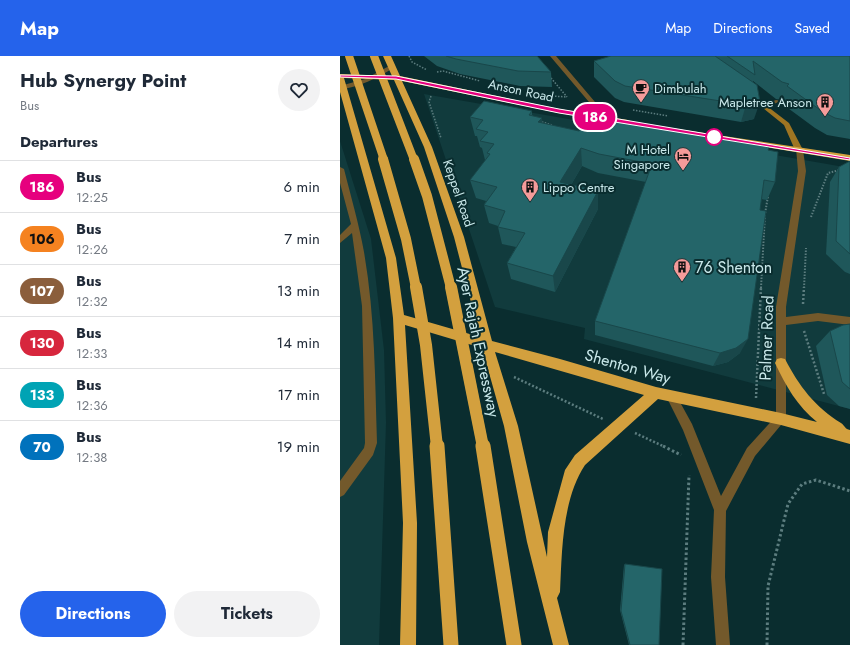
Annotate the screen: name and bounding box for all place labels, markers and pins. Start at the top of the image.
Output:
cafe icon: Dimbulah [631,78,651,103]
place label: Dimbulah [654,79,707,98]
building icon: Mapletree Anson [815,92,835,117]
place label: Mapletree Anson [719,93,812,112]
unlabelled marker [705,128,723,146]
place label: M Hotel Singapore [614,140,670,174]
hotel icon: M Hotel Singapore [673,146,693,171]
building icon: Lippo Centre [520,177,540,202]
place label: Lippo Centre [543,178,615,197]
place label: 76 Shenton [695,256,772,279]
building icon: 76 Shenton [672,257,692,282]

